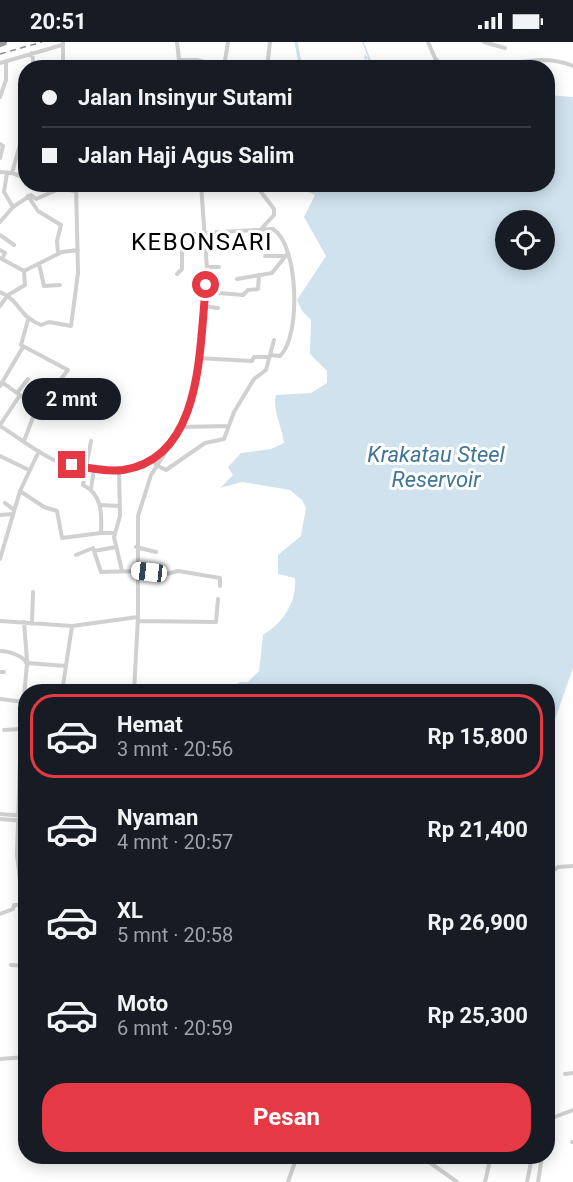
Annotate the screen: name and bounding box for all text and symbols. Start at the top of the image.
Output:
text: 20:51 [30,9,87,34]
text: Jalan Insinyur Sutami [78,85,293,110]
text: Jalan Haji Agus Salim [78,143,294,168]
map controls [495,210,555,270]
button: locate [495,210,555,270]
district label: KEBONSARI [131,228,273,256]
route start [192,271,219,298]
callout: 2 mnt [22,378,122,420]
text: 2 mnt [46,387,97,411]
water label: Krakatau Steel Reservoir [367,442,506,492]
route end [58,451,85,478]
car [130,561,168,583]
icon: car [45,709,99,763]
text: Hemat [117,712,183,737]
text: Rp 15,800 [428,724,528,749]
text: 3 mnt · 20:56 [117,737,233,761]
icon: car [45,802,99,856]
text: Nyaman [117,805,198,830]
text: Rp 21,400 [428,817,528,842]
text: 4 mnt · 20:57 [117,830,233,854]
icon: car [45,895,99,949]
text: XL [117,898,143,923]
text: Rp 26,900 [428,910,528,935]
text: 5 mnt · 20:58 [117,923,233,947]
icon: car [45,988,99,1042]
text: Moto [117,991,168,1016]
text: Rp 25,300 [428,1003,528,1028]
text: 6 mnt · 20:59 [117,1016,233,1040]
button: Pesan [42,1083,531,1152]

